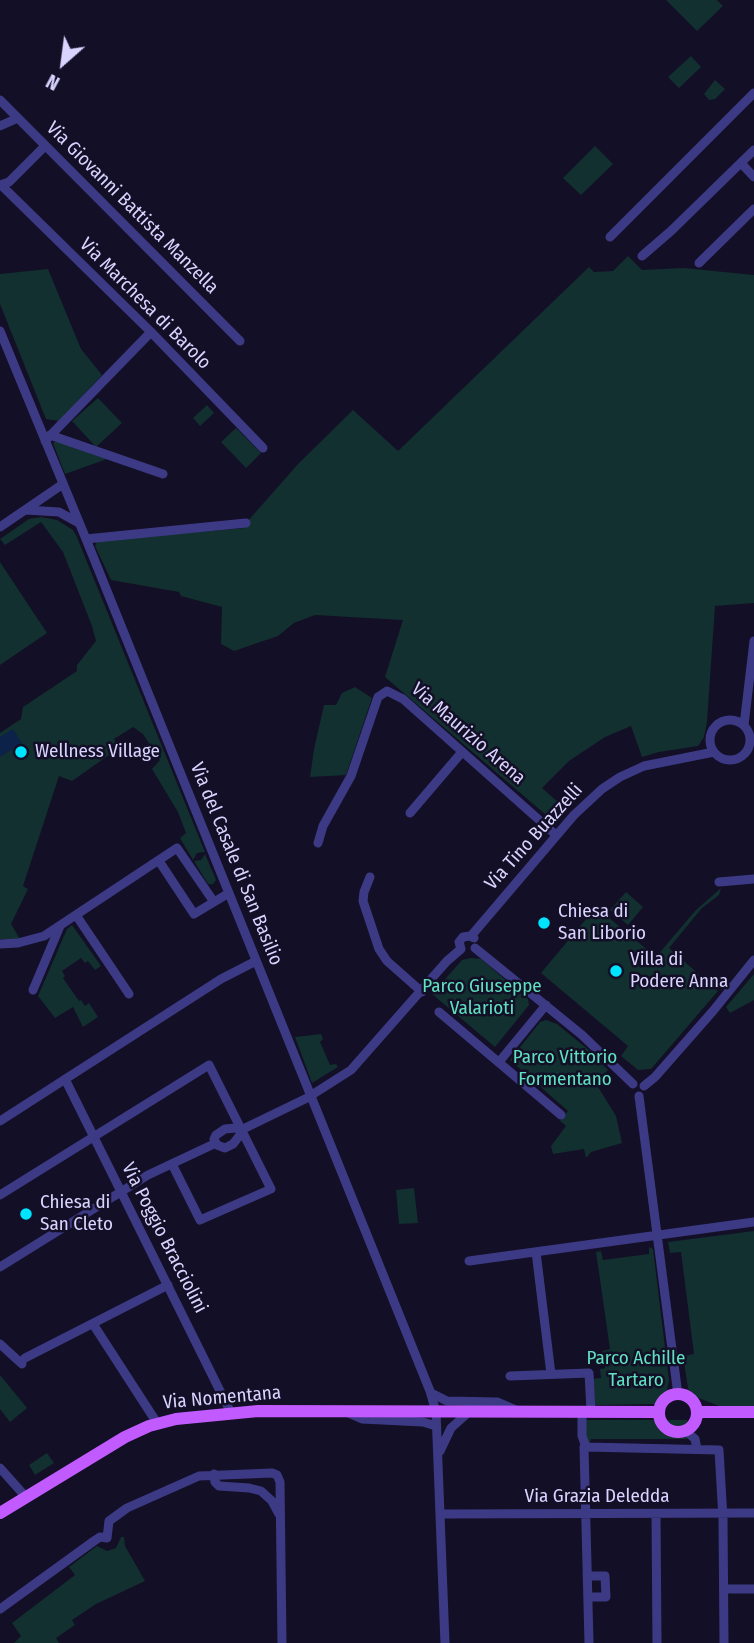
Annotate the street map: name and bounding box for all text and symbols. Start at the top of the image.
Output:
north arrow [28,28,98,98]
text: N [42,69,63,95]
street label: Via Giovanni Battista Manzella [41,117,223,299]
street label: Via Marchesa di Barolo [75,234,215,374]
street label: Via Maurizio Arena [406,678,530,790]
place label: Wellness Village [35,741,160,763]
marker: Wellness Village [13,744,29,760]
street label: Via del Casale di San Basilio [185,759,287,969]
street label: Via Tino Buazzelli [480,779,588,895]
place label: Chiesa di San Liborio [558,901,646,945]
marker: Chiesa di San Liborio [536,915,552,931]
place label: Villa di Podere Anna [630,949,728,993]
marker: Villa di Podere Anna [608,963,624,979]
park label: Parco Giuseppe Valarioti [422,976,542,1020]
park label: Parco Vittorio Formentano [513,1047,617,1091]
street label: Via Poggio Bracciolini [116,1159,212,1317]
place label: Chiesa di San Cleto [40,1192,113,1236]
marker: Chiesa di San Cleto [18,1206,34,1222]
park label: Parco Achille Tartaro [587,1348,685,1392]
street label: Via Nomentana [162,1381,282,1415]
street label: Via Grazia Deledda [525,1486,669,1508]

